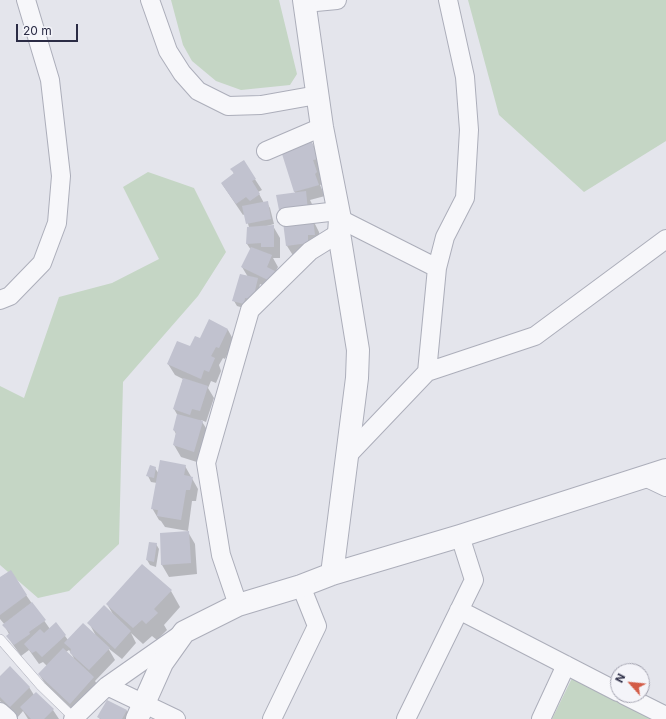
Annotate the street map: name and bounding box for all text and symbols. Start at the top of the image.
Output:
scale bar [18,16,80,42]
text: 20 m [23,23,52,38]
north arrow [610,663,650,703]
text: N [612,671,628,685]

